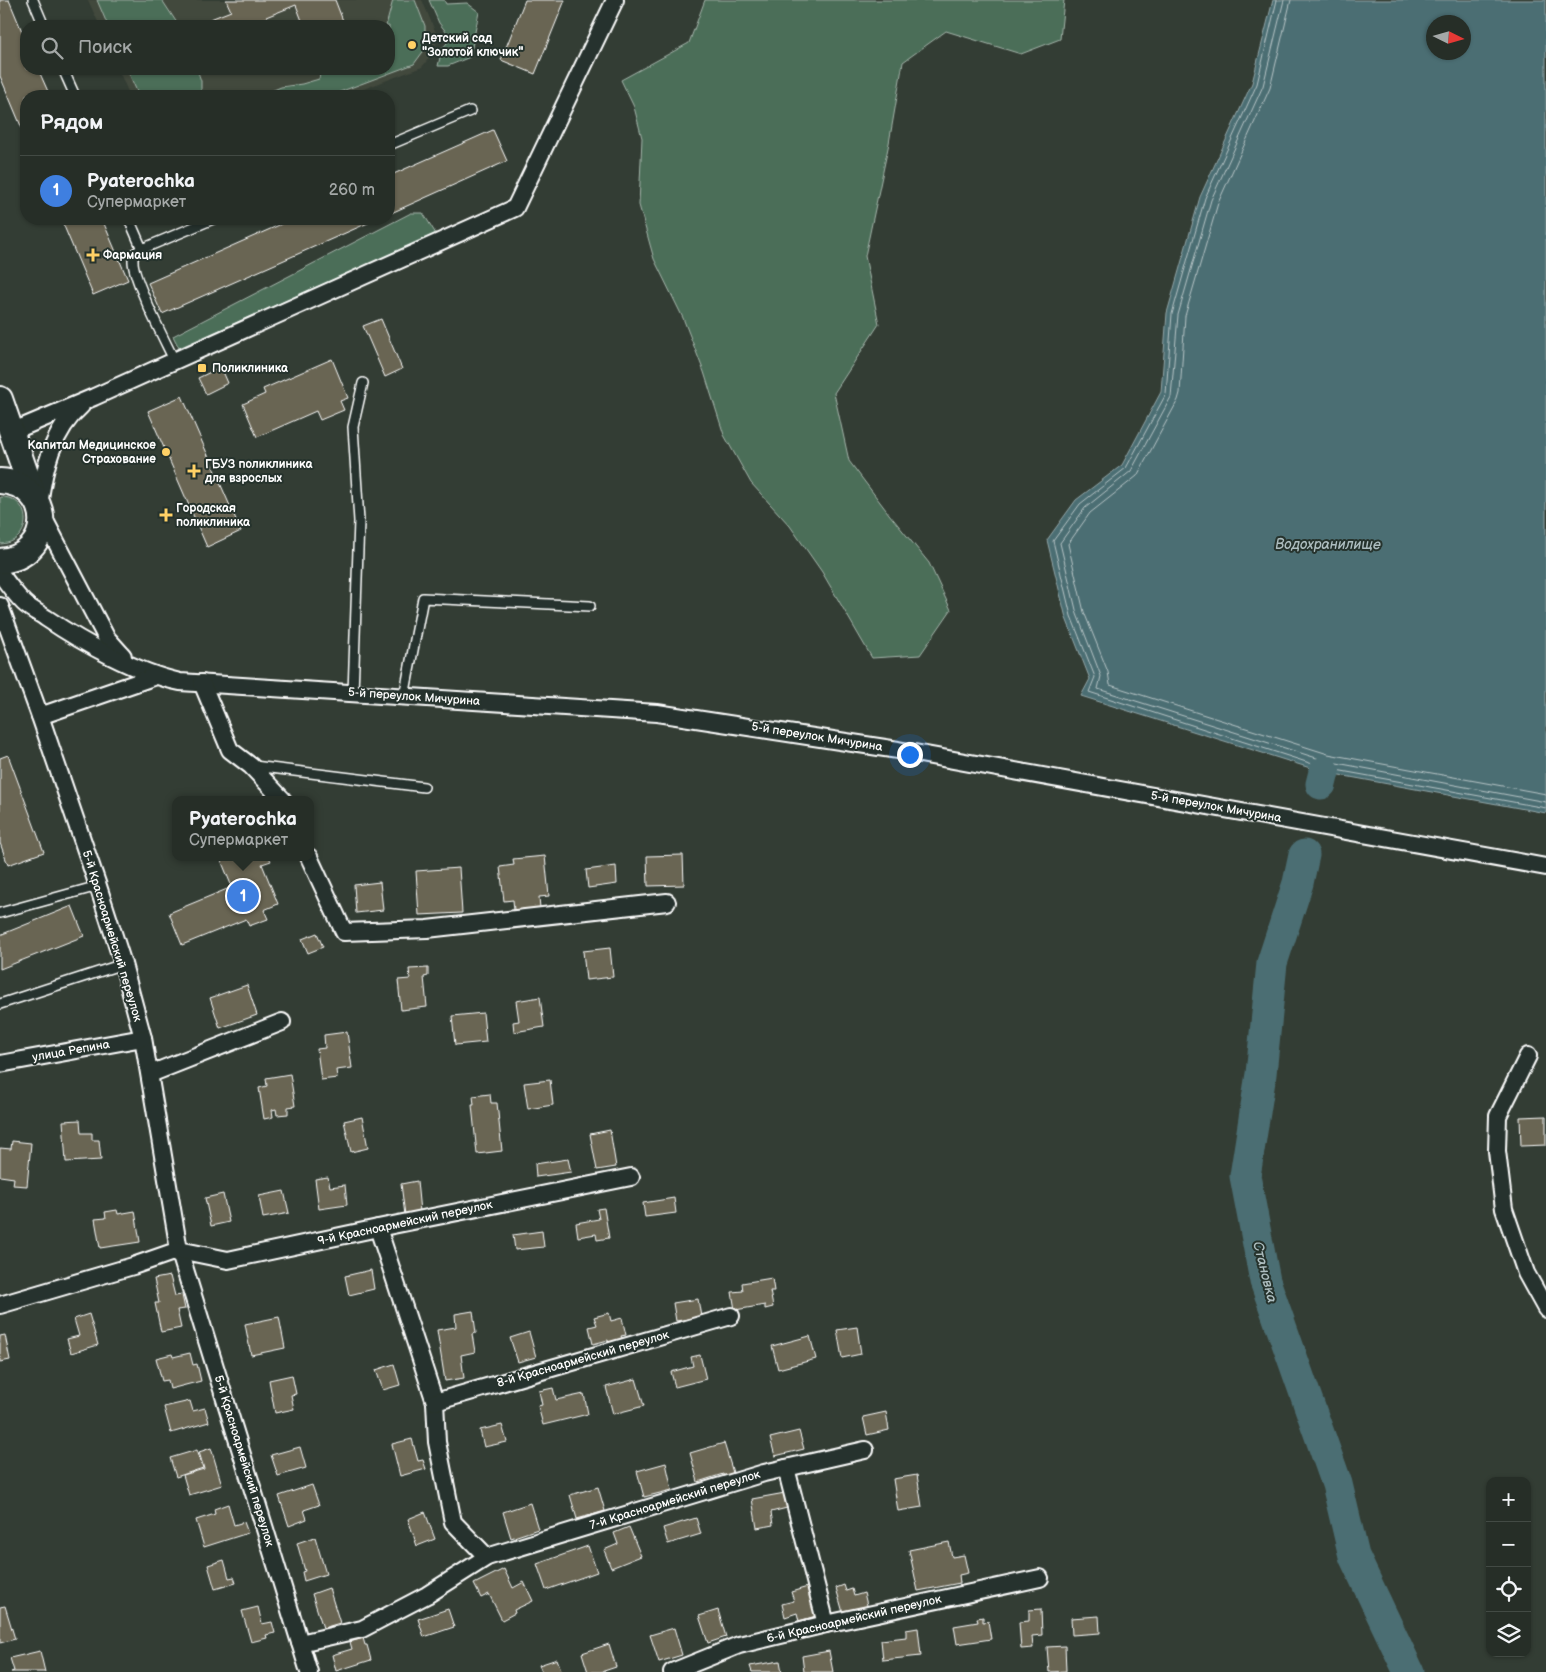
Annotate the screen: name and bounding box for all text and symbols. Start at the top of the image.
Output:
north arrow [1426,15,1471,60]
search box [20,20,395,75]
place label: Детский сад "Золотой ключик" [422,31,523,60]
icon: search [38,34,66,62]
text: Поиск [78,36,132,59]
marker: Детский сад "Золотой ключик" [406,39,418,51]
text: Рядом [40,110,103,135]
text: Pyaterochka [87,170,195,193]
text: 1 [53,181,59,200]
text: 260 m [329,181,375,200]
text: Супермаркет [87,193,186,212]
place label: Фармация [103,248,162,263]
marker: Фармация [87,249,99,261]
place label: Поликлиника [212,361,289,376]
marker: Поликлиника [196,362,208,374]
place label: Капитал Медицинское Страхование [27,438,156,467]
marker: Капитал Медицинское Страхование [160,446,172,458]
place label: ГБУЗ поликлиника для взрослых [204,457,313,486]
marker: ГБУЗ поликлиника для взрослых [187,464,201,478]
place label: Городская поликлиника [176,501,251,530]
marker: Городская поликлиника [160,509,172,521]
water label: Водохранилище [1275,536,1381,553]
street label: 5-й переулок Мичурина [347,685,481,709]
street label: 5-й переулок Мичурина [750,719,884,755]
your location [897,742,923,768]
street label: 5-й переулок Мичурина [1149,788,1283,826]
popup [172,796,314,861]
text: Pyaterochka [189,808,297,831]
text: Супермаркет [189,831,288,850]
street label: 5-й Красноармейский переулок [79,849,145,1024]
pin: 1 [227,877,259,915]
street label: улица Репина [31,1037,111,1065]
street label: 9-й Красноармейский переулок [316,1197,494,1249]
water label: Становка [1249,1240,1281,1304]
street label: 8-й Красноармейский переулок [495,1327,671,1391]
street label: 5-й Красноармейский переулок [211,1374,277,1549]
street label: 7-й Красноармейский переулок [588,1467,763,1533]
map controls [1486,1477,1531,1657]
button: + [1486,1477,1531,1522]
button: − [1486,1522,1531,1567]
button: locate [1486,1567,1531,1612]
street label: 6-й Красноармейский переулок [765,1591,943,1646]
button: layers [1486,1612,1531,1657]

